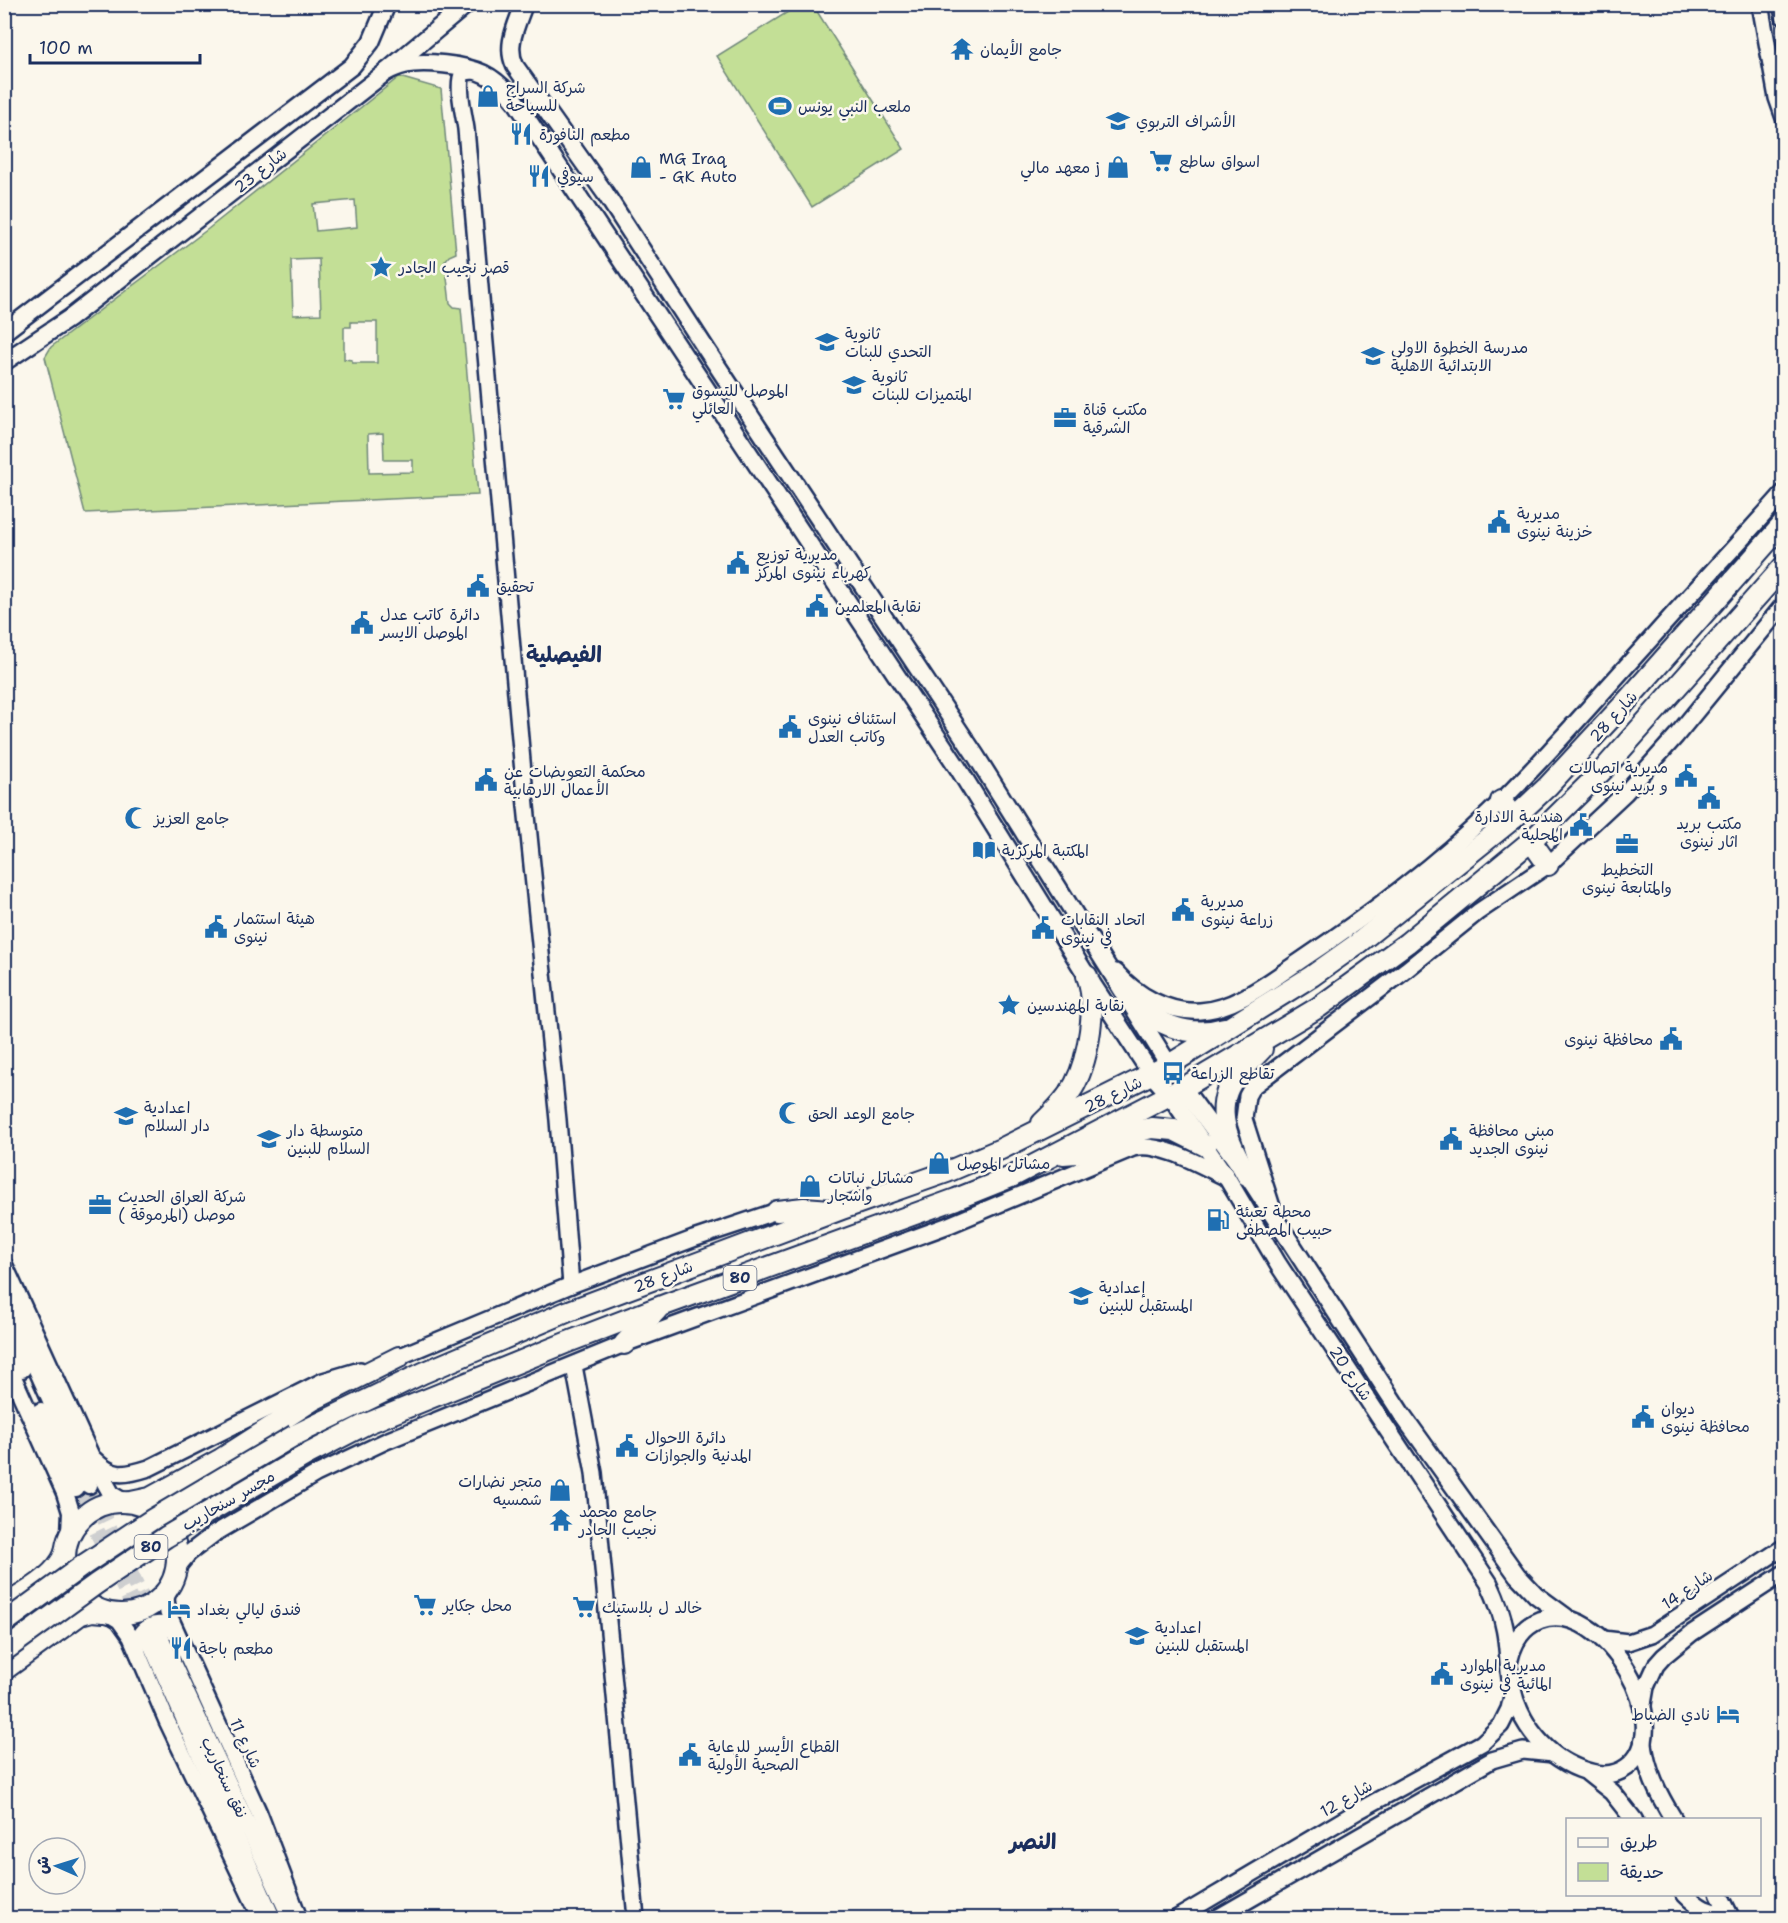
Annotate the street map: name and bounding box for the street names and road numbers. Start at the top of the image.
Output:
street label: شارع 23 [230,143,292,198]
street label: شارع 28 [1585,686,1643,747]
street label: شارع 28 [1081,1071,1146,1118]
street label: شارع 28 [630,1256,696,1298]
road number: 80 [724,1266,756,1290]
street label: شارع 20 [1324,1342,1377,1405]
street label: مجسر سنحاريب [178,1465,279,1536]
road number: 80 [134,1535,168,1559]
street label: شارع 14 [1658,1565,1717,1615]
street label: شارع 11 [224,1715,266,1772]
street label: نفق سنحاريب [197,1733,253,1821]
street label: شارع 12 [1316,1775,1377,1823]

